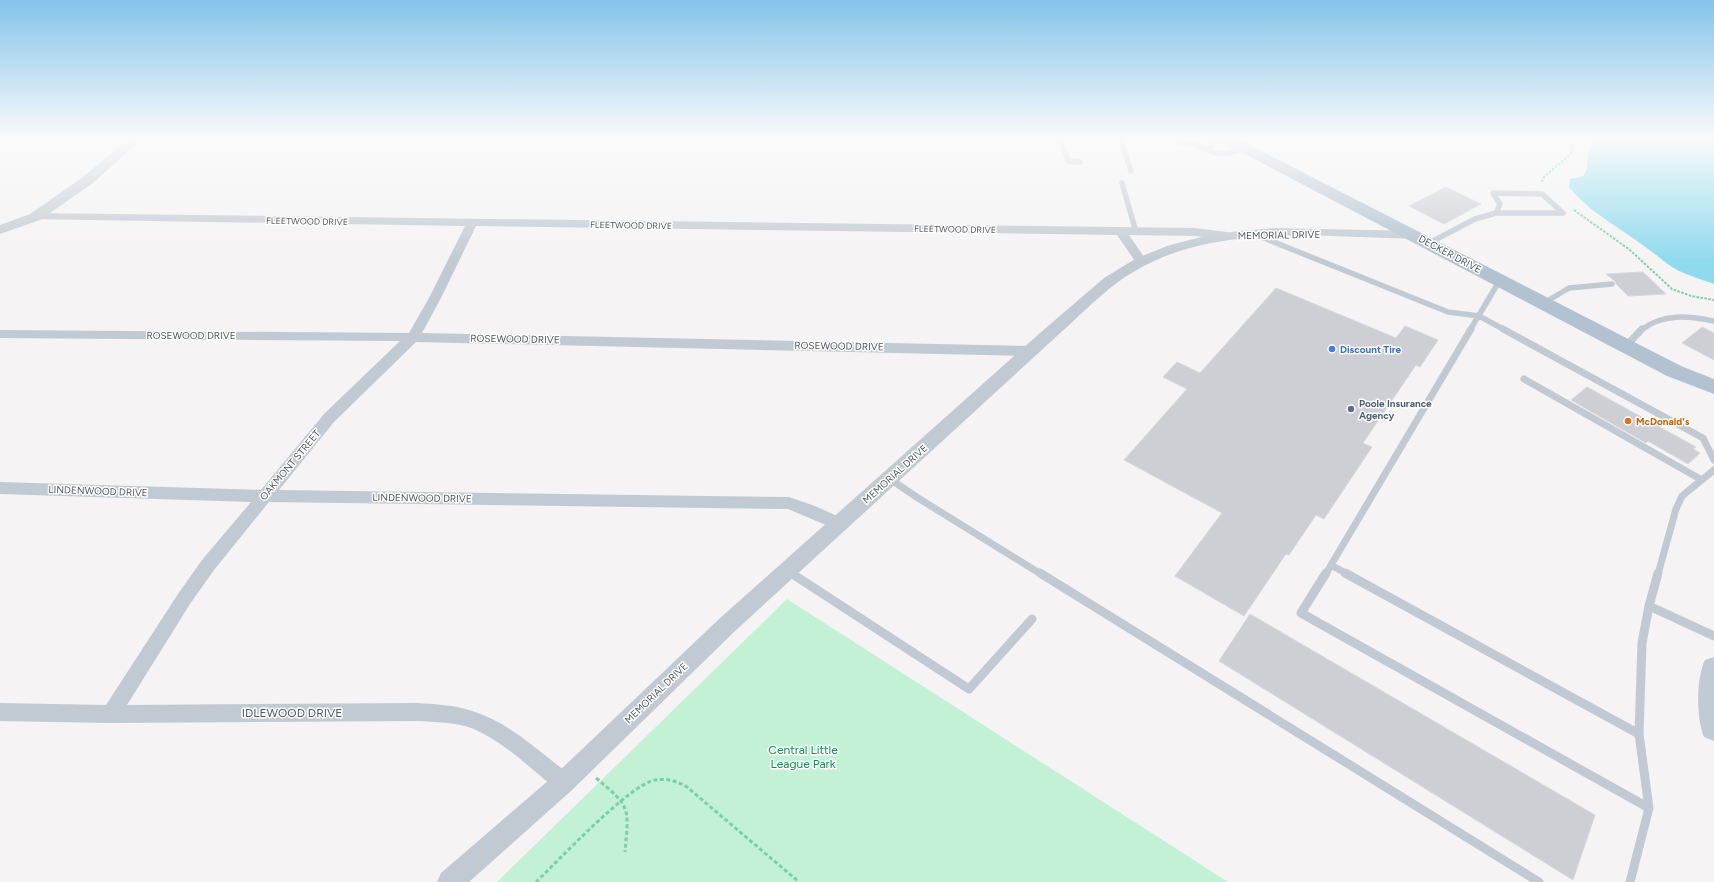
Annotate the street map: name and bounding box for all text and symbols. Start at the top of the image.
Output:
street label: FLEETWOOD DRIVE [266,215,348,227]
street label: FLEETWOOD DRIVE [590,219,672,231]
street label: FLEETWOOD DRIVE [914,223,996,235]
street label: MEMORIAL DRIVE [1238,228,1321,242]
street label: DECKER DRIVE [1416,232,1484,276]
street label: ROSEWOOD DRIVE [146,329,236,342]
street label: ROSEWOOD DRIVE [470,332,560,346]
street label: ROSEWOOD DRIVE [794,339,884,353]
place label: Discount Tire [1340,343,1402,356]
marker: Discount Tire [1327,344,1337,354]
place label: Poole Insurance Agency [1359,397,1432,422]
marker: Poole Insurance Agency [1346,404,1356,414]
place label: McDonald's [1636,415,1690,428]
marker: McDonald's [1623,416,1633,426]
street label: OAKMONT STREET [257,427,324,503]
street label: MEMORIAL DRIVE [860,441,930,507]
street label: LINDENWOOD DRIVE [48,483,148,499]
street label: LINDENWOOD DRIVE [372,491,472,505]
street label: MEMORIAL DRIVE [622,660,690,726]
street label: IDLEWOOD DRIVE [242,706,342,720]
park label: Central Little League Park [768,743,838,771]

